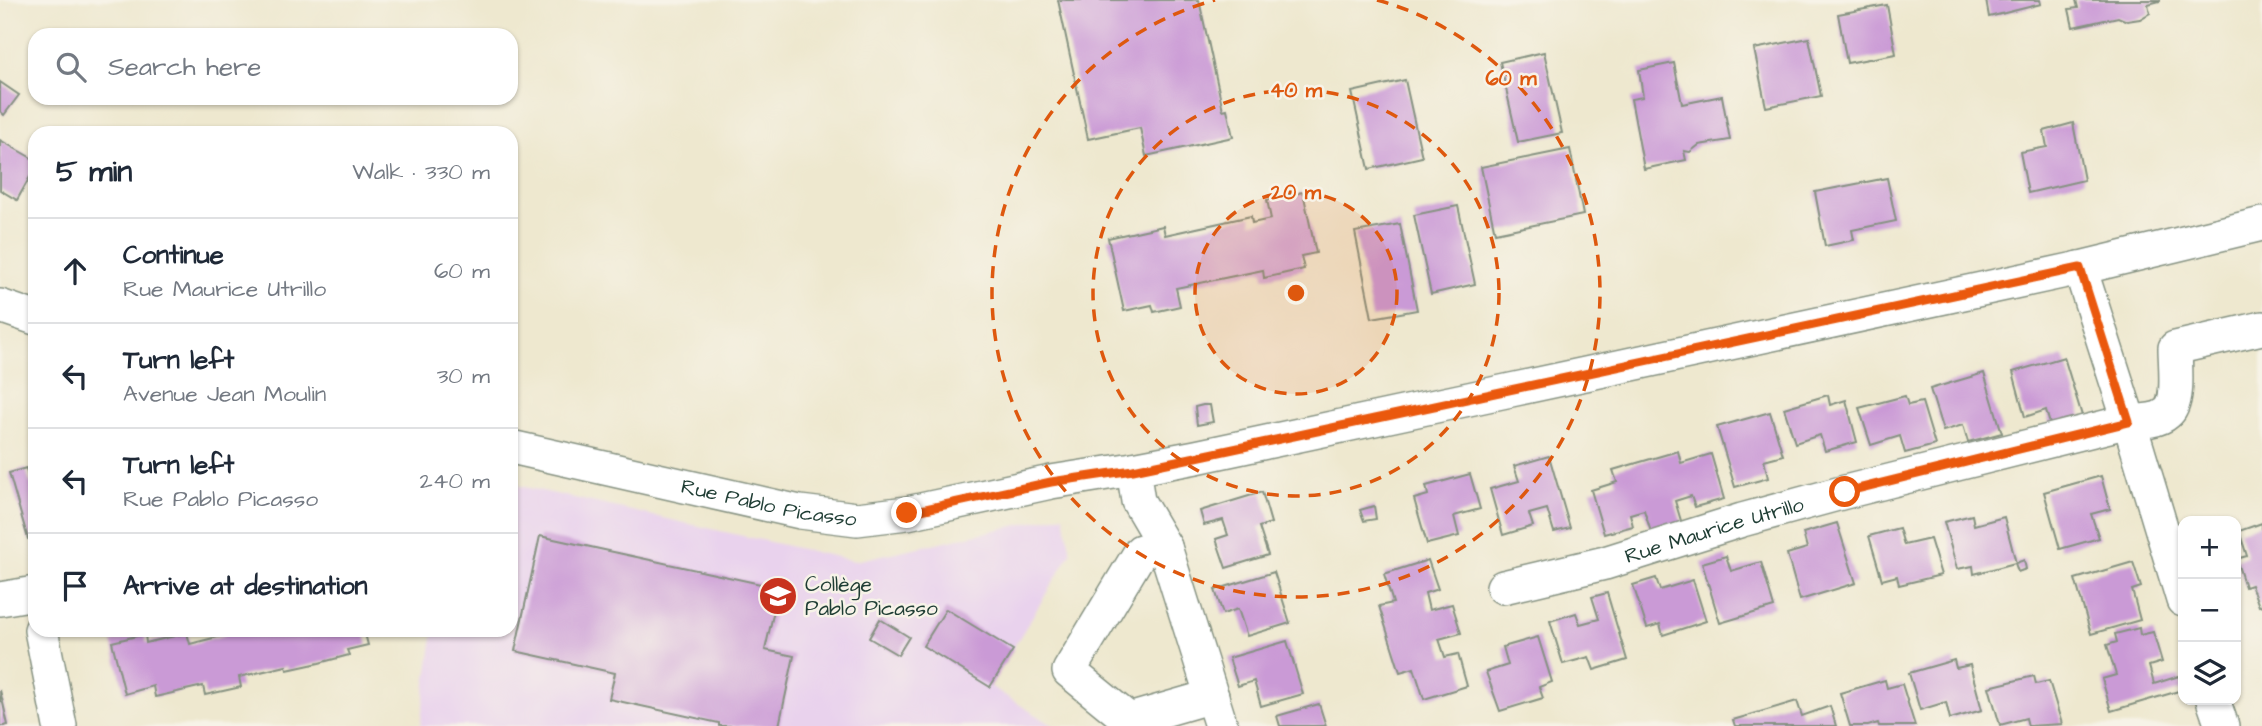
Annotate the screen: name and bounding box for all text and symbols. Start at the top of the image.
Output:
search box [28,28,518,105]
icon: search [52,48,90,86]
text: Search here [108,49,261,85]
text: 60 m [1485,64,1537,93]
text: 40 m [1270,76,1323,105]
text: 5 min [56,151,132,193]
text: Walk · 330 m [352,156,490,188]
text: 20 m [1270,178,1322,207]
text: Continue [123,237,224,273]
icon: ahead [56,252,94,290]
text: 60 m [434,255,490,287]
text: Rue Maurice Utrillo [123,273,326,305]
centre of rings [1284,281,1308,305]
text: Turn left [123,342,234,378]
icon: left [56,357,94,395]
text: 30 m [437,360,490,392]
text: Avenue Jean Moulin [123,378,326,410]
text: Turn left [123,447,234,483]
icon: left [56,462,94,500]
text: 240 m [420,465,490,497]
street label: Rue Pablo Picasso [678,471,858,533]
route start [1829,476,1860,507]
text: Rue Pablo Picasso [123,483,318,515]
street label: Rue Maurice Utrillo [1621,489,1807,570]
route end [891,497,922,528]
map controls [2178,516,2241,705]
button: + [2178,516,2241,579]
icon: arrive [56,567,94,605]
text: Arrive at destination [123,568,368,604]
place label: Collège Pablo Picasso [805,570,938,623]
school or university icon: Collège Pablo Picasso [757,575,799,617]
button: − [2178,579,2241,642]
button: layers [2178,642,2241,705]

